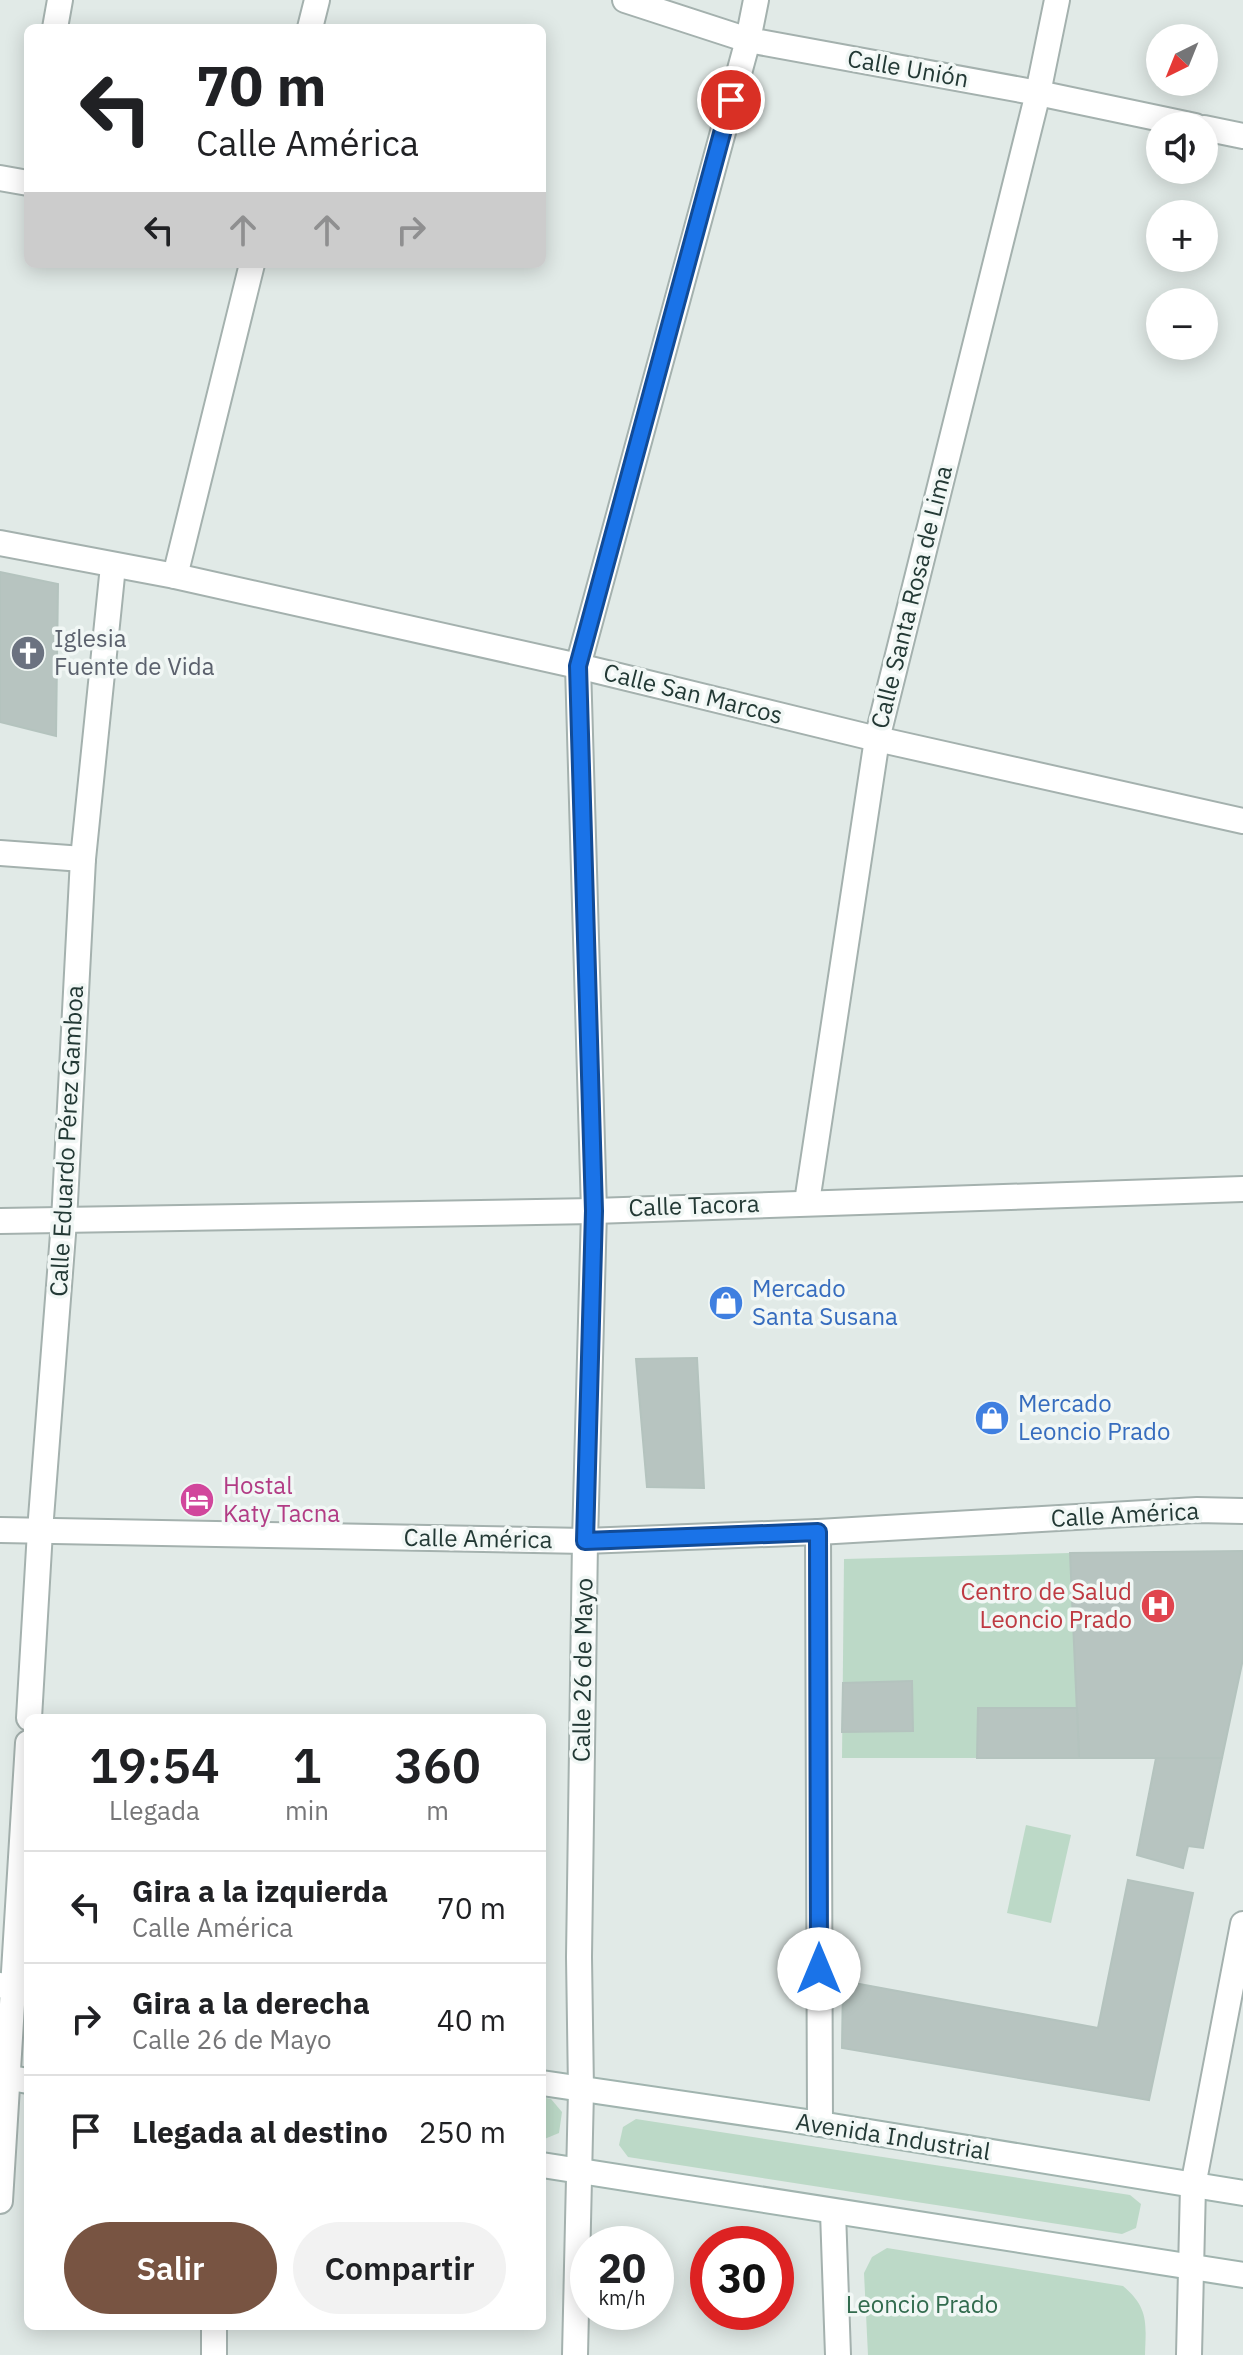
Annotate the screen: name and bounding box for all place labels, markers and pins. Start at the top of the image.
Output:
pin [697,66,765,134]
place label: Iglesia Fuente de Vida [54,622,215,682]
church icon: Iglesia Fuente de Vida [9,634,47,672]
place label: Mercado Santa Susana [752,1272,898,1332]
shop icon: Mercado Santa Susana [707,1284,745,1322]
place label: Mercado Leoncio Prado [1018,1387,1170,1447]
shop icon: Mercado Leoncio Prado [973,1399,1011,1437]
place label: Hostal Katy Tacna [223,1469,340,1529]
hotel icon: Hostal Katy Tacna [178,1481,216,1519]
place label: Centro de Salud Leoncio Prado [960,1575,1132,1635]
hospital icon: Centro de Salud Leoncio Prado [1139,1587,1177,1625]

